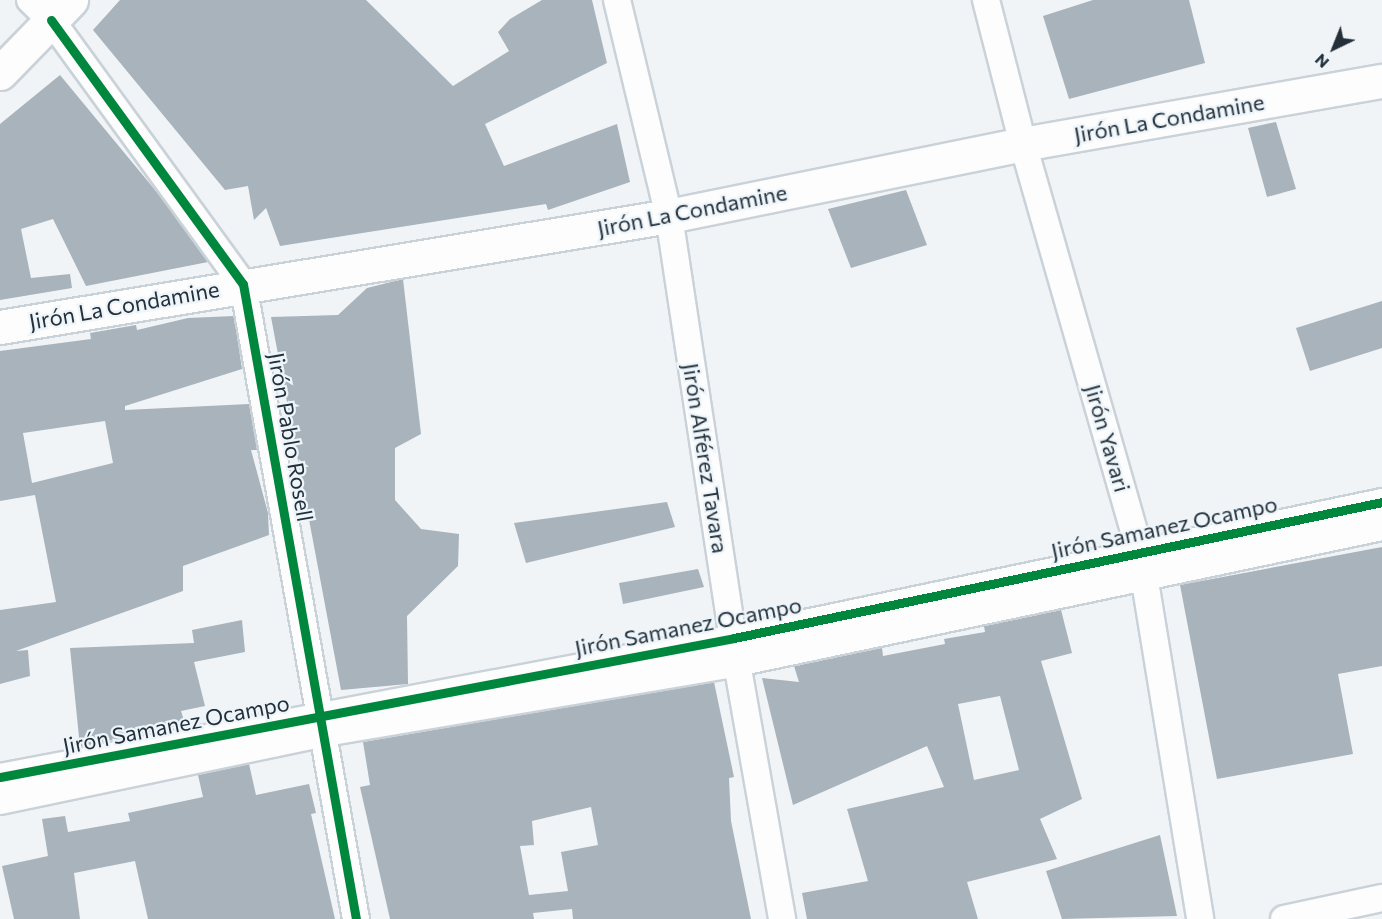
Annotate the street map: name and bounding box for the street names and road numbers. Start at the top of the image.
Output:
street label: Jirón La Condamine [1072,88,1266,148]
street label: Jirón La Condamine [595,179,789,241]
street label: Jirón La Condamine [27,275,221,335]
street label: Jirón Pablo Rosell [263,350,319,524]
street label: Jirón Alférez Tavara [678,361,734,555]
street label: Jirón Yavari [1080,381,1136,495]
street label: Jirón Samanez Ocampo [1048,490,1280,564]
street label: Jirón Samanez Ocampo [572,591,804,661]
street label: Jirón Samanez Ocampo [60,689,292,759]

